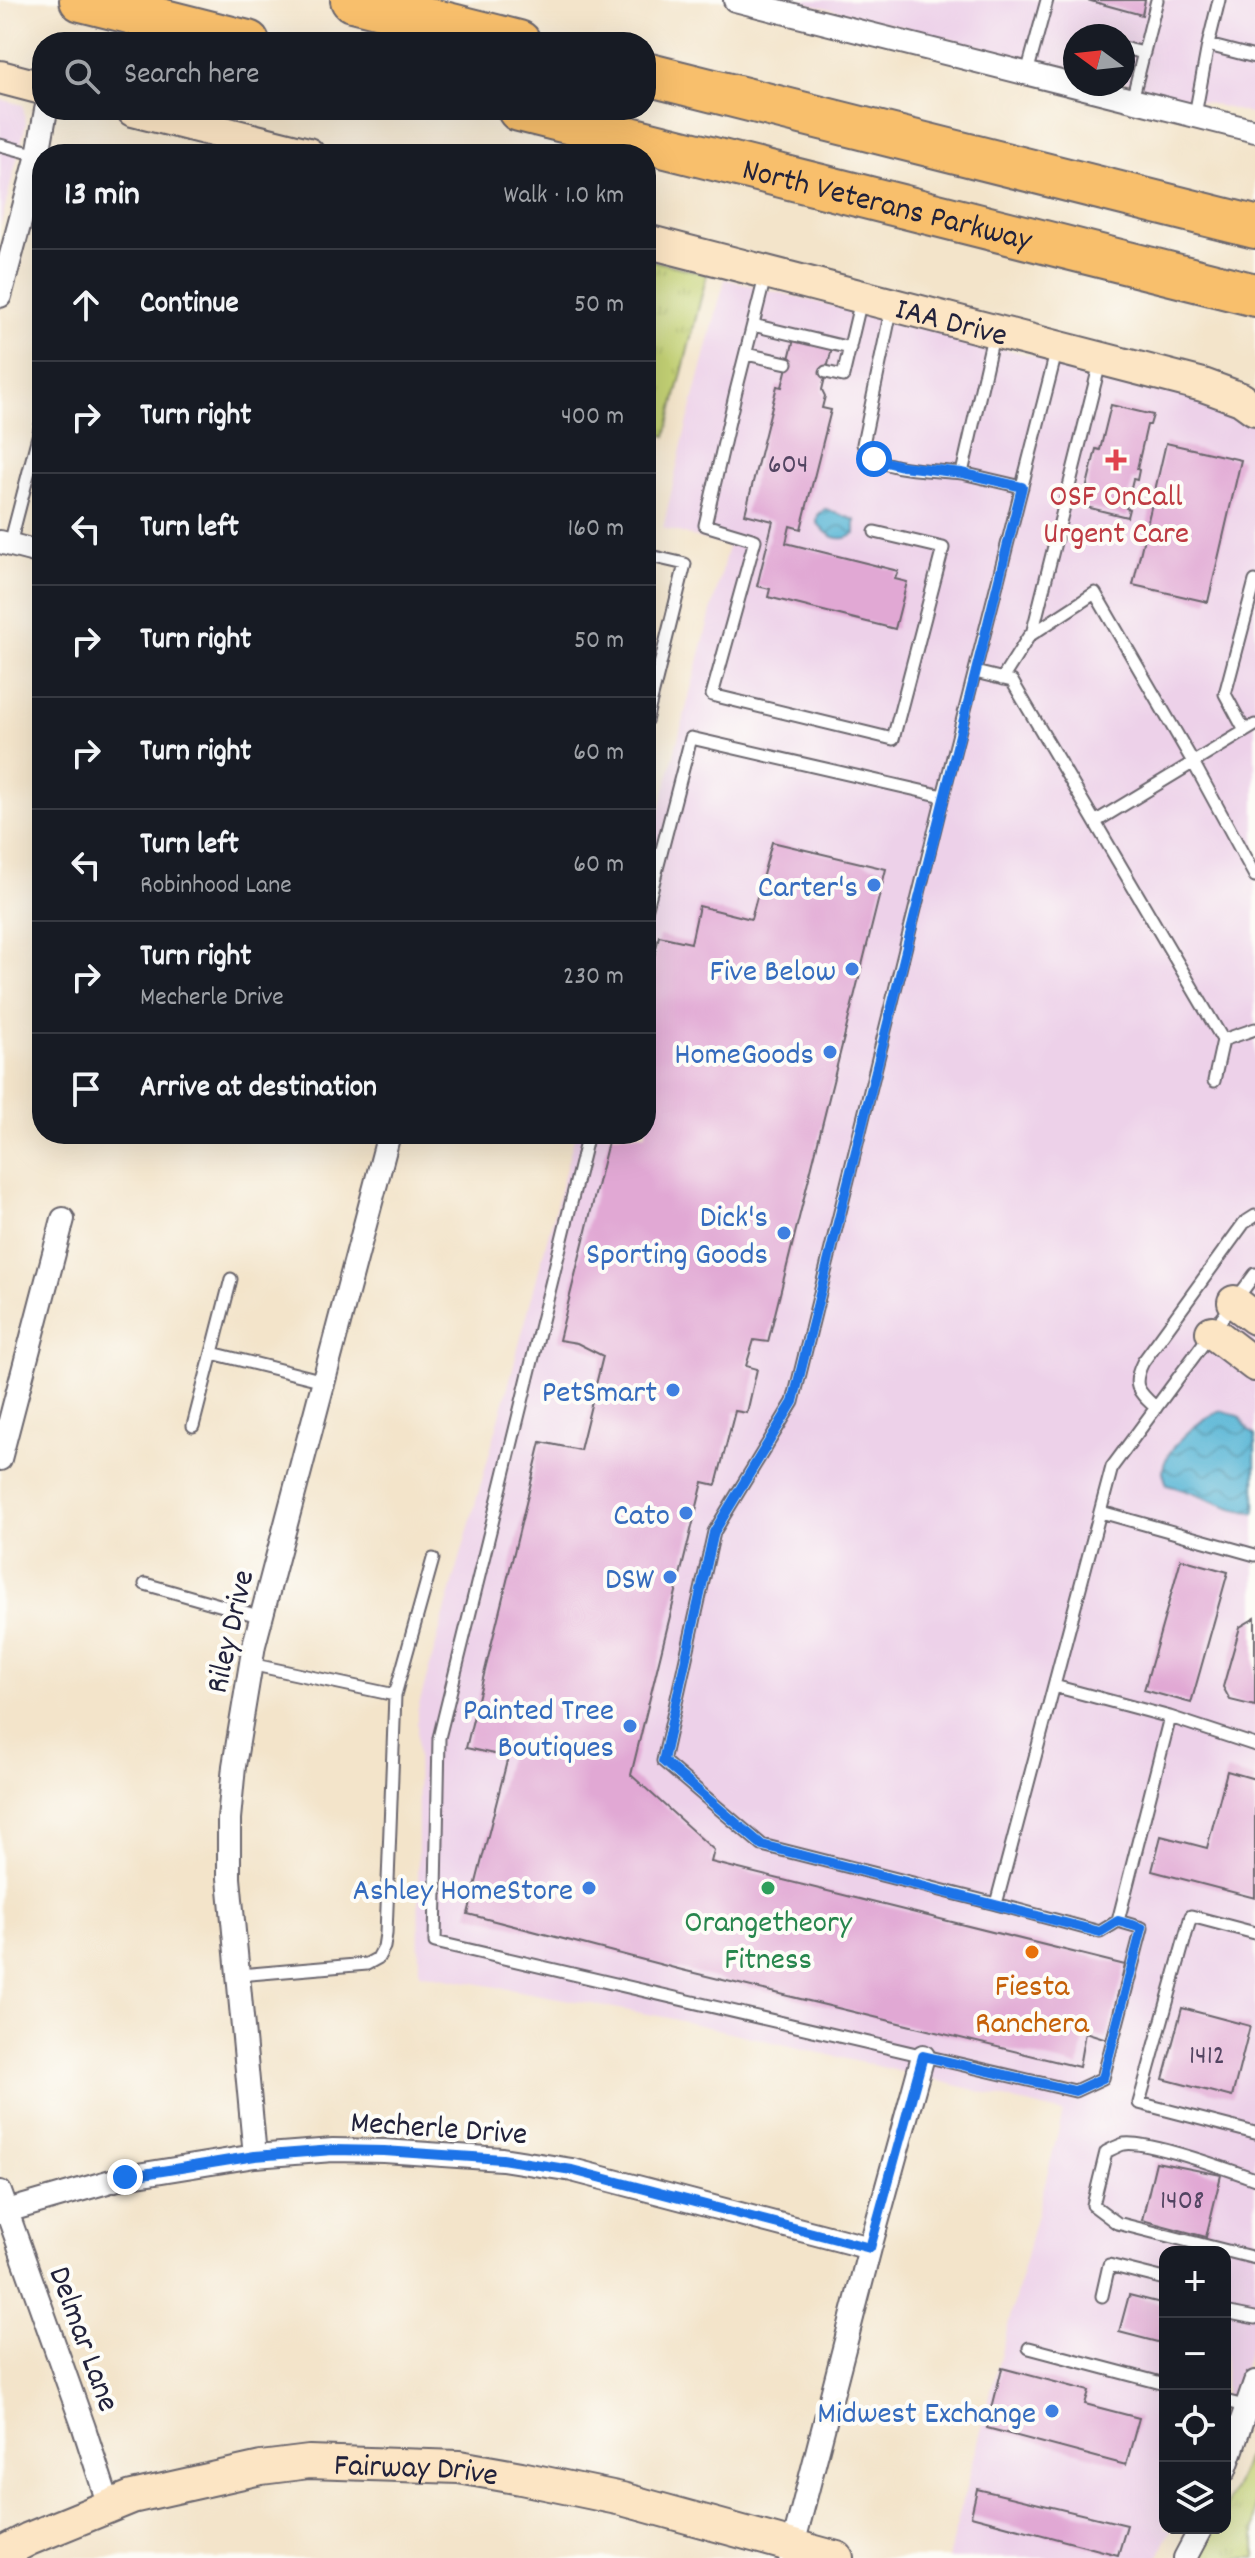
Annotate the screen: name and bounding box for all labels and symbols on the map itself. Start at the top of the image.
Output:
north arrow [1063,24,1135,96]
street label: North Veterans Parkway [737,149,1037,266]
street label: IAA Drive [890,288,1012,361]
route start [856,441,892,477]
house number: 604 [768,447,808,487]
marker: OSF OnCall Urgent Care [1105,449,1127,471]
place label: OSF OnCall Urgent Care [1043,476,1189,559]
place label: Carter's [758,867,858,913]
marker: Carter's [865,876,883,894]
place label: Five Below [709,951,836,997]
marker: Five Below [843,960,861,978]
place label: HomeGoods [674,1034,814,1080]
marker: HomeGoods [821,1043,839,1061]
place label: Dick's Sporting Goods [586,1197,768,1280]
marker: Dick's Sporting Goods [775,1224,793,1242]
place label: PetSmart [542,1372,657,1418]
marker: PetSmart [664,1381,682,1399]
place label: Cato [613,1495,670,1541]
marker: Cato [677,1504,695,1522]
place label: DSW [605,1559,655,1605]
street label: Riley Drive [196,1566,269,1698]
marker: DSW [661,1568,679,1586]
place label: Painted Tree Boutiques [463,1690,614,1773]
marker: Painted Tree Boutiques [621,1717,639,1735]
place label: Ashley HomeStore [353,1870,573,1916]
marker: Ashley HomeStore [580,1879,598,1897]
marker: Orangetheory Fitness [759,1879,777,1897]
place label: Orangetheory Fitness [684,1902,853,1985]
marker: Fiesta Ranchera [1023,1943,1041,1961]
place label: Fiesta Ranchera [975,1966,1090,2049]
house number: 1412 [1189,2038,1225,2078]
street label: Mecherle Drive [349,2102,529,2160]
route end [107,2159,143,2195]
house number: 1408 [1160,2183,1204,2223]
street label: Delmar Lane [34,2261,129,2419]
place label: Midwest Exchange [817,2393,1036,2439]
marker: Midwest Exchange [1043,2402,1061,2420]
street label: Fairway Drive [333,2445,501,2502]

